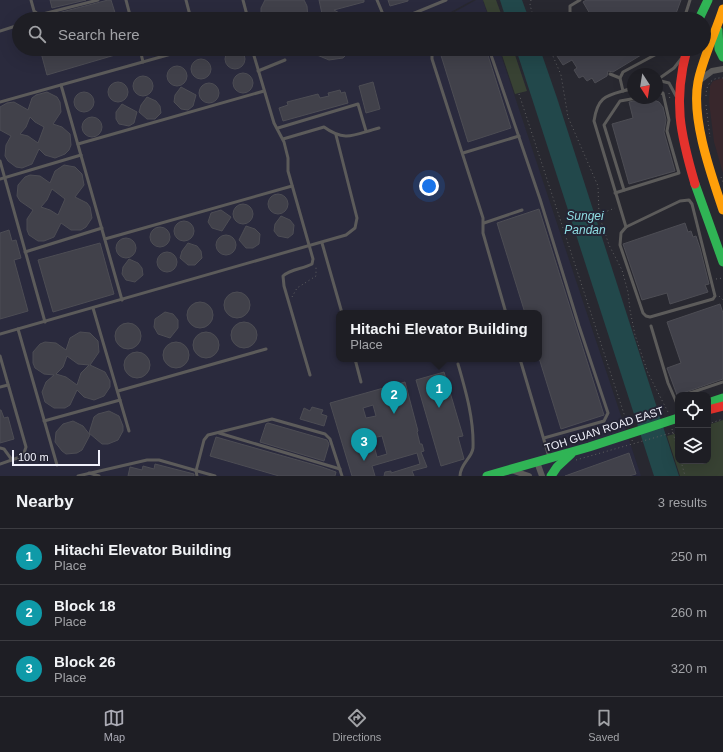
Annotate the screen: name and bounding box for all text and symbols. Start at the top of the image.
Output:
search box [12,12,711,56]
icon: search [26,23,48,45]
text: Search here [58,26,140,43]
north arrow [627,68,663,104]
your location [419,176,439,196]
water label: Sungei Pandan [564,209,606,237]
popup [336,310,542,362]
text: Hitachi Elevator Building [350,320,528,337]
text: Place [350,337,383,352]
pin: 1 [426,375,452,408]
pin: 2 [381,381,407,414]
map controls [675,392,711,464]
button: locate [675,392,711,428]
street label: TOH GUAN ROAD EAST [543,404,665,454]
pin: 3 [351,428,377,461]
button: layers [675,428,711,464]
scale bar [12,448,100,467]
text: 100 m [18,451,49,463]
text: Nearby [16,492,74,511]
text: 3 results [658,495,707,510]
text: Hitachi Elevator Building [54,541,232,558]
text: 1 [25,549,33,564]
text: 250 m [671,549,707,564]
text: Place [54,558,87,573]
text: Block 18 [54,597,116,614]
text: 2 [25,605,33,620]
text: 260 m [671,605,707,620]
text: Place [54,614,87,629]
text: Block 26 [54,653,116,670]
text: 3 [25,661,33,676]
text: 320 m [671,661,707,676]
text: Place [54,670,87,685]
tab: Map [103,707,125,743]
tab: Directions [332,707,381,743]
tab: Saved [588,707,619,743]

